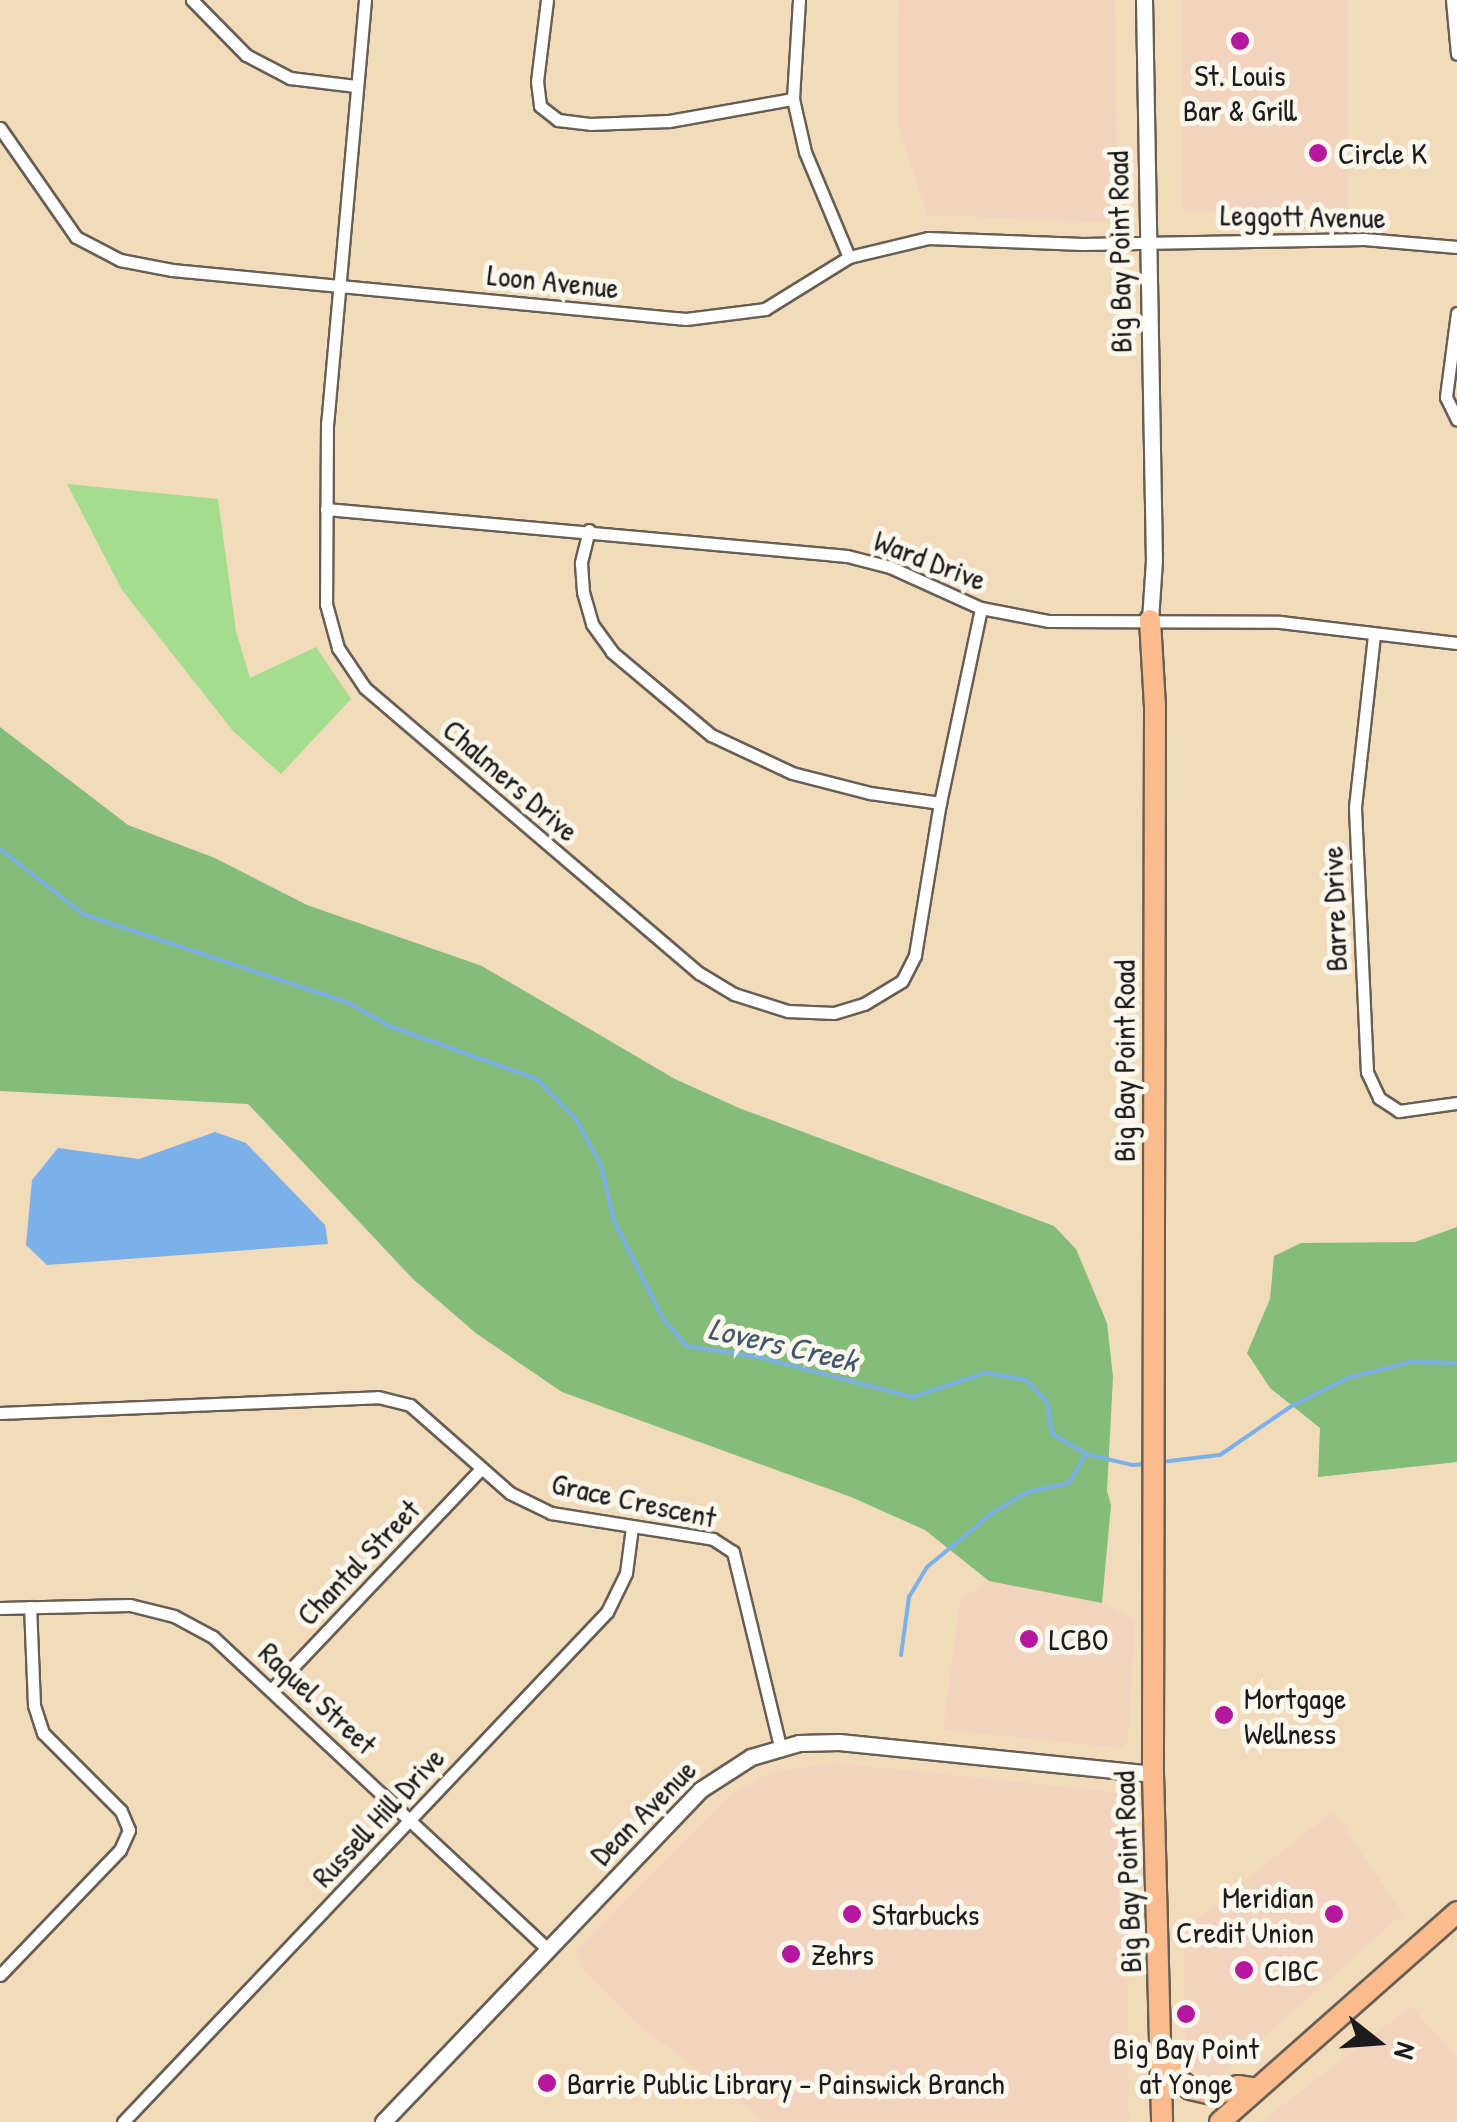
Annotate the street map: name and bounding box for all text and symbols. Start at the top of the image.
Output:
marker: St. Louis Bar & Grill [1229,30,1251,52]
place label: St. Louis Bar & Grill [1183,57,1297,128]
place label: Circle K [1338,135,1427,171]
marker: Circle K [1307,142,1329,164]
street label: Big Bay Point Road [1099,151,1139,353]
street label: Leggott Avenue [1220,197,1386,235]
street label: Loon Avenue [486,256,620,306]
street label: Ward Drive [869,522,991,598]
street label: Chalmers Drive [436,711,586,849]
street label: Barre Drive [1314,846,1354,972]
street label: Big Bay Point Road [1106,960,1142,1162]
water label: Lovers Creek [705,1309,861,1381]
street label: Grace Crescent [549,1465,719,1535]
street label: Chantal Street [289,1492,427,1632]
place label: LCBO [1049,1621,1108,1657]
marker: LCBO [1018,1628,1040,1650]
street label: Raquel Street [252,1634,384,1762]
place label: Mortgage Wellness [1244,1680,1346,1750]
marker: Mortgage Wellness [1213,1704,1235,1726]
street label: Russell Hill Drive [304,1740,452,1894]
street label: Dean Avenue [583,1752,703,1872]
street label: Big Bay Point Road [1105,1770,1149,1974]
place label: Meridian Credit Union [1176,1879,1314,1950]
place label: Starbucks [872,1896,979,1932]
marker: Starbucks [841,1903,863,1925]
marker: Meridian Credit Union [1323,1903,1345,1925]
place label: Zehrs [811,1936,874,1972]
marker: Zehrs [780,1943,802,1965]
place label: CIBC [1264,1952,1319,1988]
marker: CIBC [1233,1959,1255,1981]
north arrow [1327,1992,1427,2092]
marker: Big Bay Point at Yonge [1175,2003,1197,2025]
place label: Big Bay Point at Yonge [1113,2030,1259,2100]
text: N [1385,2038,1426,2063]
place label: Barrie Public Library - Painswick Branch [567,2065,1004,2101]
marker: Barrie Public Library - Painswick Branch [536,2072,558,2094]

